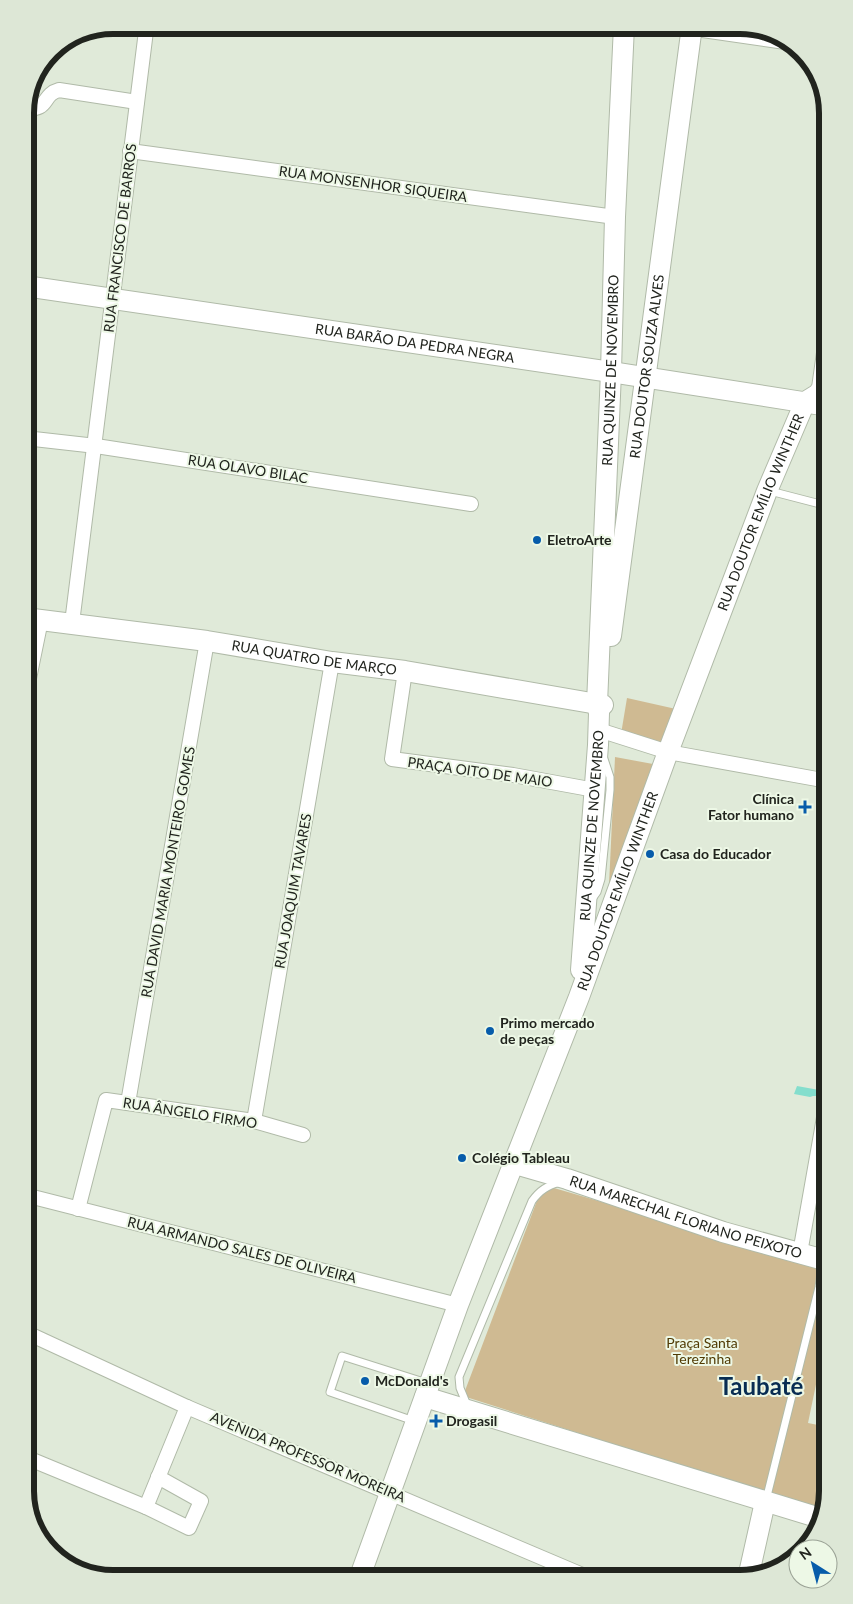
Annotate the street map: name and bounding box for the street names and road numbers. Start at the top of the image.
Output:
street label: RUA FRANCISCO DE BARROS [99,143,140,333]
street label: RUA MONSENHOR SIQUEIRA [278,162,469,205]
street label: RUA DOUTOR SOUZA ALVES [626,273,667,459]
street label: RUA QUINZE DE NOVEMBRO [598,274,622,466]
street label: RUA BARÃO DA PEDRA NEGRA [314,320,516,366]
street label: RUA DOUTOR EMÍLIO WINTHER [713,411,807,613]
street label: RUA OLAVO BILAC [187,451,310,486]
street label: RUA QUATRO DE MARÇO [230,636,398,678]
street label: RUA QUINZE DE NOVEMBRO [576,730,606,921]
street label: RUA DAVID MARIA MONTEIRO GOMES [137,745,198,999]
street label: PRAÇA OITO DE MAIO [407,753,554,790]
street label: RUA DOUTOR EMÍLIO WINTHER [573,789,661,993]
street label: RUA JOAQUIM TAVARES [270,812,315,970]
street label: RUA ÂNGELO FIRMO [122,1093,258,1132]
street label: RUA MARECHAL FLORIANO PEIXOTO [568,1172,804,1261]
street label: RUA ARMANDO SALES DE OLIVEIRA [126,1213,359,1286]
street label: AVENIDA PROFESSOR MOREIRA [208,1408,409,1506]

